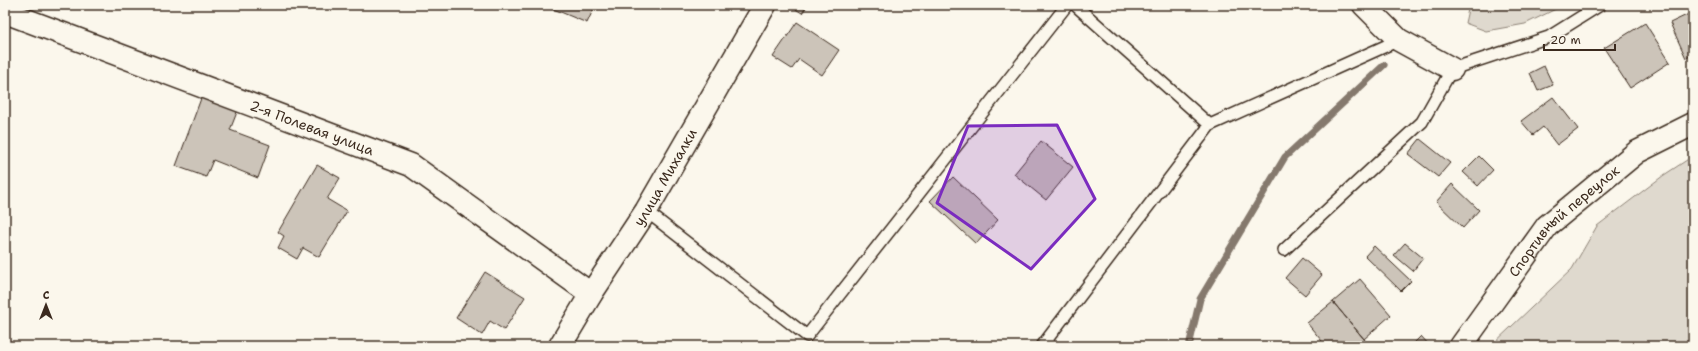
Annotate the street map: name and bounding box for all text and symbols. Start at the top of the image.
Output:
scale bar [1544,26,1615,52]
text: 20 m [1550,32,1581,48]
street label: 2-я Полевая улица [247,96,377,159]
street label: улица Михалки [630,125,701,229]
street label: Спортивный переулок [1505,161,1623,280]
north arrow [26,285,66,325]
text: С [43,288,50,303]

